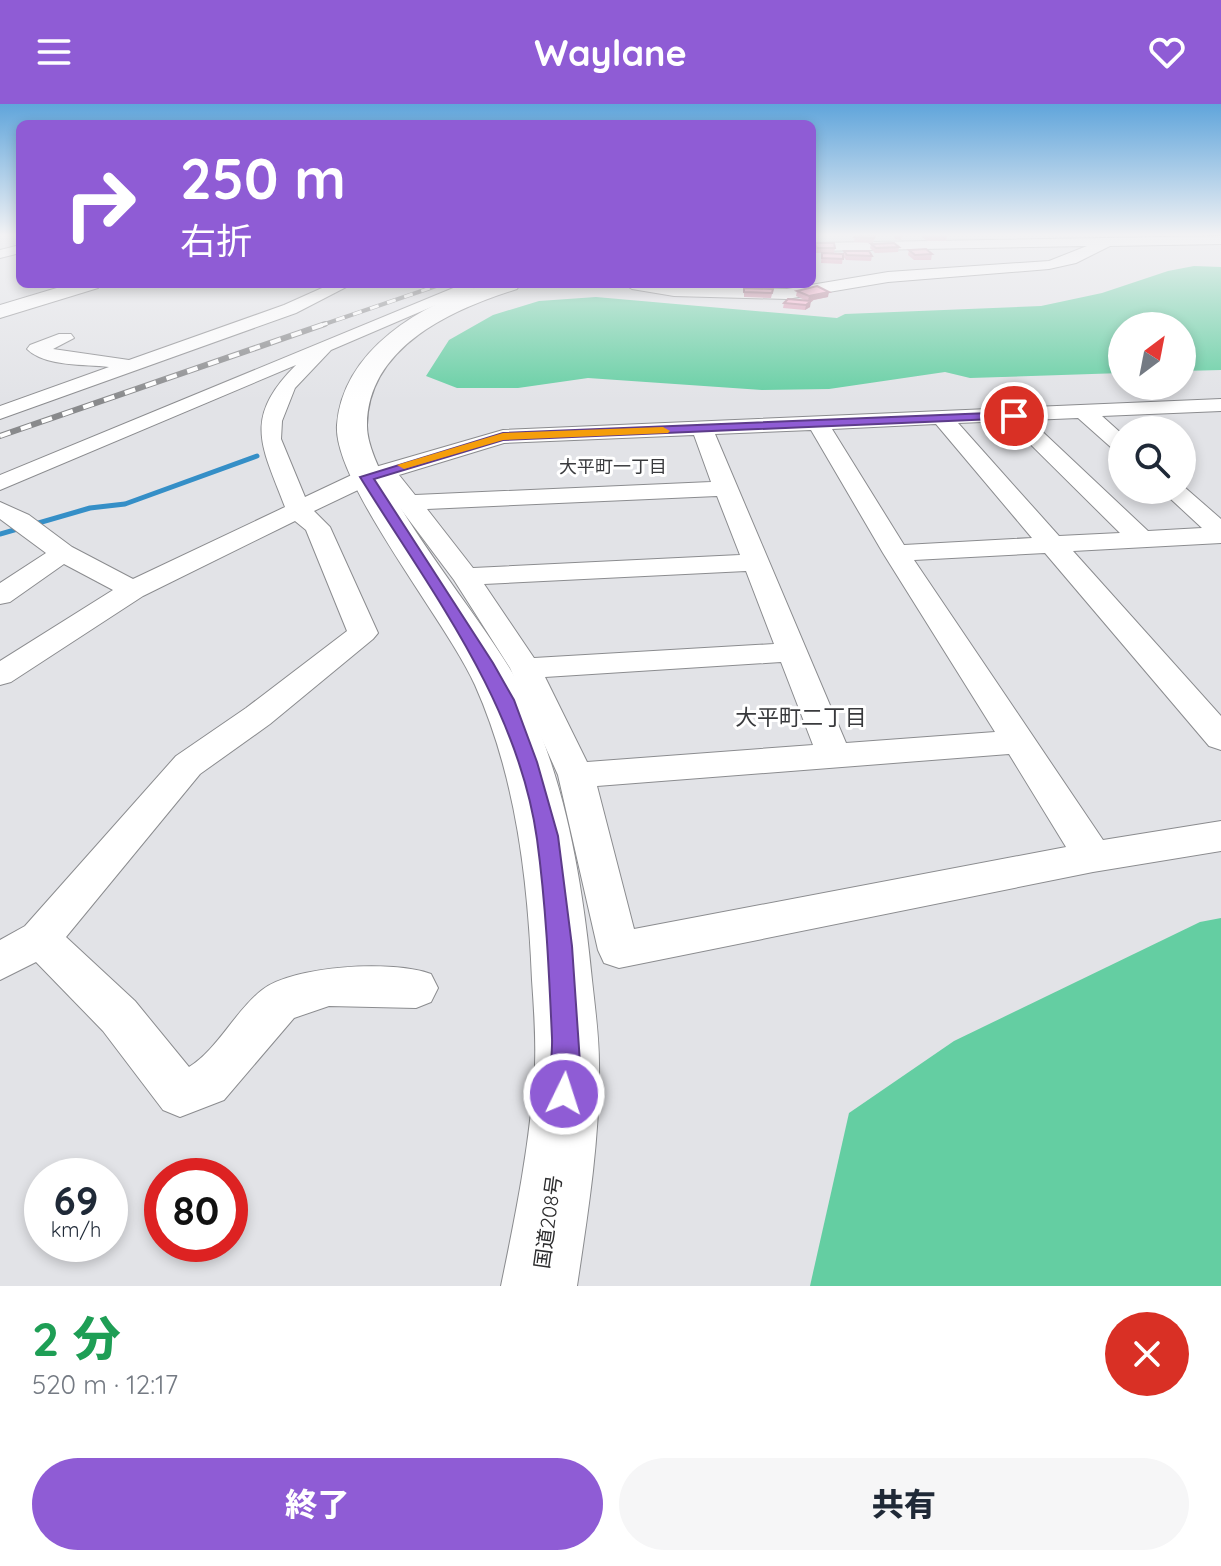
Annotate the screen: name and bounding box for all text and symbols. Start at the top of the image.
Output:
icon: menu [32,30,76,74]
text: Waylane [534,30,687,75]
icon: heart [1145,30,1189,74]
text: 250 m [180,143,346,213]
icon: right [48,152,152,256]
text: 右折 [180,218,252,263]
north arrow [1108,312,1196,400]
map controls [1108,312,1196,504]
pin [980,382,1048,450]
icon: arrive [992,394,1036,438]
button: search [1108,416,1196,504]
district label: 大平町一丁目 [559,455,667,478]
district label: 大平町二丁目 [735,703,867,731]
position arrow [522,1052,606,1136]
speed limit sign: 80 [144,1158,248,1262]
street label: 国道208号 [529,1174,566,1270]
text: 69 [54,1175,98,1225]
text: km/h [51,1217,101,1242]
text: 2 分 [32,1308,121,1368]
button: close [1105,1312,1189,1396]
text: 520 m · 12:17 [32,1368,178,1401]
button: 終了 [32,1458,603,1550]
button: 共有 [619,1458,1189,1550]

